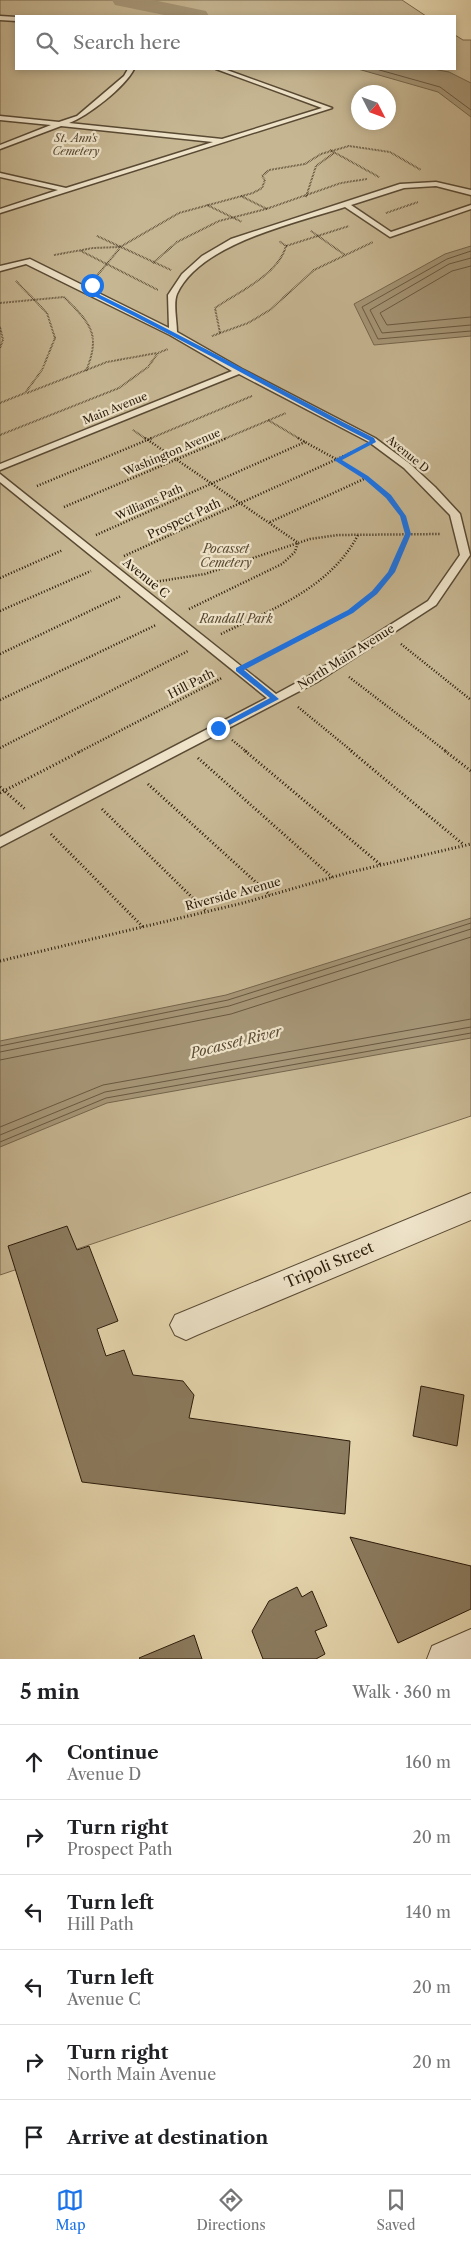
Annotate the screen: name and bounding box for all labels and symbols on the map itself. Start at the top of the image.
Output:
north arrow [351,85,396,130]
park label: St. Ann's Cemetery [52,131,100,158]
route start [81,274,104,297]
street label: Main Avenue [81,389,149,427]
street label: Washington Avenue [121,425,222,479]
street label: Avenue D [383,432,432,476]
street label: Williams Path [112,481,185,524]
street label: Prospect Path [145,495,223,542]
park label: Pocasset Cemetery [200,541,252,570]
street label: Avenue C [119,554,172,601]
park label: Randall Park [198,611,273,626]
street label: North Main Avenue [294,620,397,693]
street label: Hill Path [165,665,217,702]
route end [207,717,230,740]
street label: Riverside Avenue [183,873,283,914]
water label: Pocasset River [187,1022,285,1062]
street label: Tripoli Street [281,1237,377,1292]

